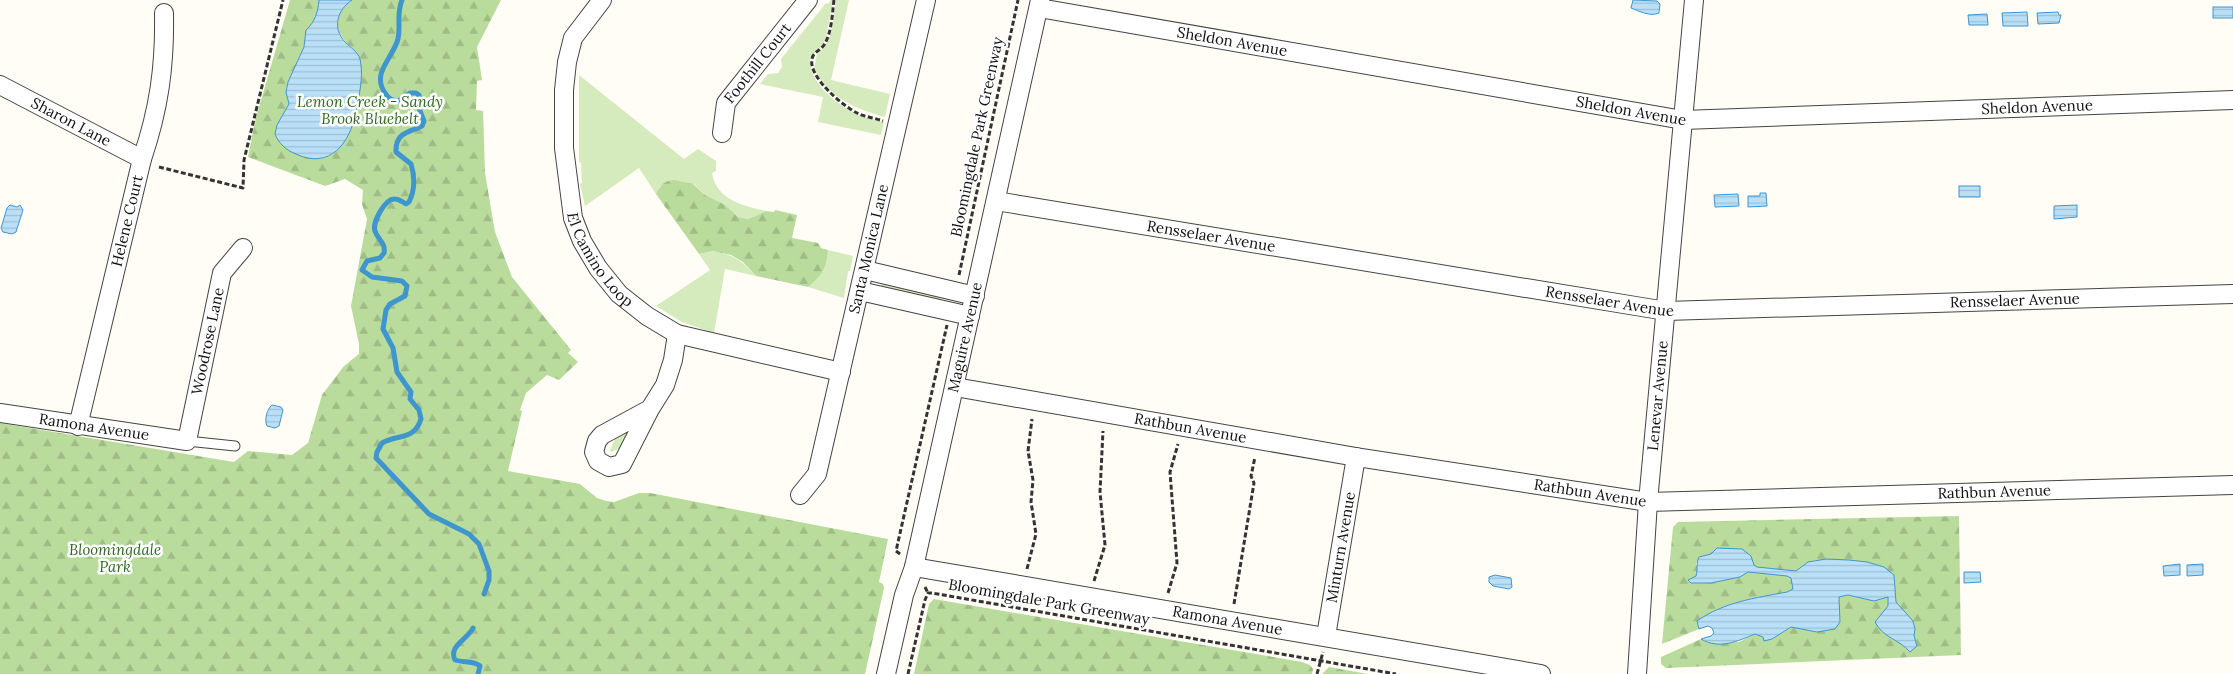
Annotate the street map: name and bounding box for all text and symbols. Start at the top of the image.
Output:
street label: Foothill Court [719,19,795,107]
street label: Sheldon Avenue [1176,22,1289,60]
street label: Bloomingdale Park Greenway [946,35,1007,239]
park label: Lemon Creek - Sandy Brook Bluebelt [297,92,443,128]
street label: Sheldon Avenue [1575,92,1688,129]
street label: Sharon Lane [28,93,114,150]
street label: Sheldon Avenue [1981,95,2093,118]
street label: Helene Court [107,173,147,268]
street label: Santa Monica Lane [844,182,892,315]
street label: El Camino Loop [563,211,637,311]
street label: Rensselaer Avenue [1146,216,1277,256]
street label: Maguire Avenue [943,280,986,394]
street label: Rensselaer Avenue [1544,281,1674,320]
street label: Woodrose Lane [187,286,228,396]
street label: Rensselaer Avenue [1950,289,2080,311]
street label: Lenevar Avenue [1643,340,1672,452]
street label: Rathbun Avenue [1133,408,1248,447]
street label: Ramona Avenue [38,409,150,444]
street label: Rathbun Avenue [1533,475,1648,511]
street label: Rathbun Avenue [1937,480,2051,503]
street label: Minturn Avenue [1322,490,1359,604]
park label: Bloomingdale Park [69,540,161,576]
street label: Bloomingdale Park Greenway [947,574,1151,629]
street label: Ramona Avenue [1171,601,1284,639]

